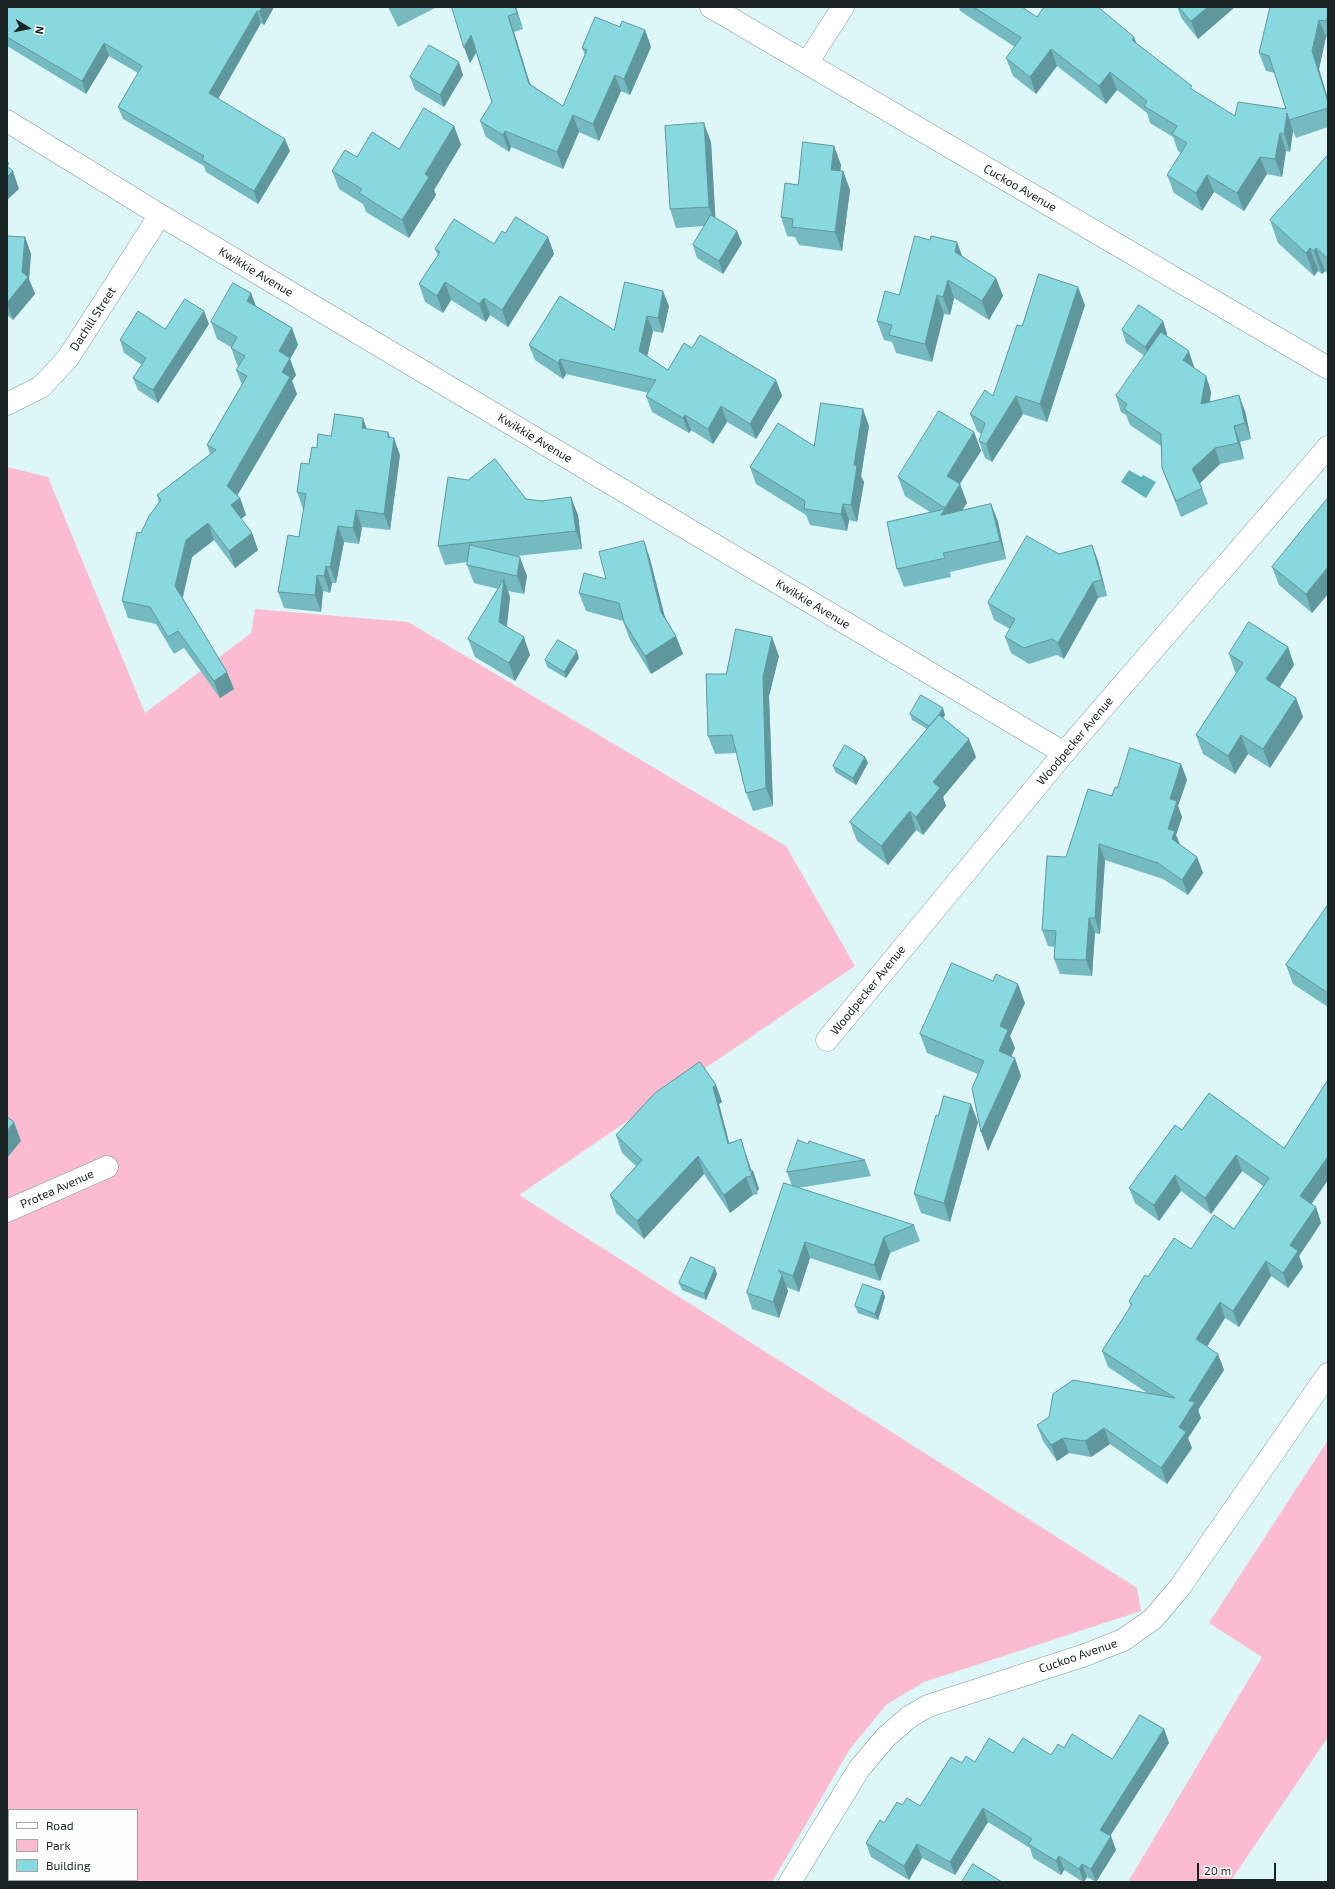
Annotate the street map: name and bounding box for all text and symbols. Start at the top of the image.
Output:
north arrow [8,8,48,48]
text: N [33,25,47,35]
street label: Cuckoo Avenue [981,161,1059,215]
street label: Kwikkie Avenue [216,244,296,300]
street label: Dachill Street [67,284,119,354]
street label: Kwikkie Avenue [495,410,575,466]
street label: Kwikkie Avenue [773,576,853,632]
street label: Woodpecker Avenue [1034,694,1116,788]
street label: Woodpecker Avenue [827,942,909,1038]
street label: Protea Avenue [18,1166,96,1212]
street label: Cuckoo Avenue [1037,1636,1119,1676]
legend [8,1809,138,1881]
text: Road [46,1818,74,1832]
text: Park [46,1838,71,1852]
scale bar [1199,1855,1278,1881]
text: Building [46,1858,90,1872]
text: 20 m [1204,1863,1231,1877]

